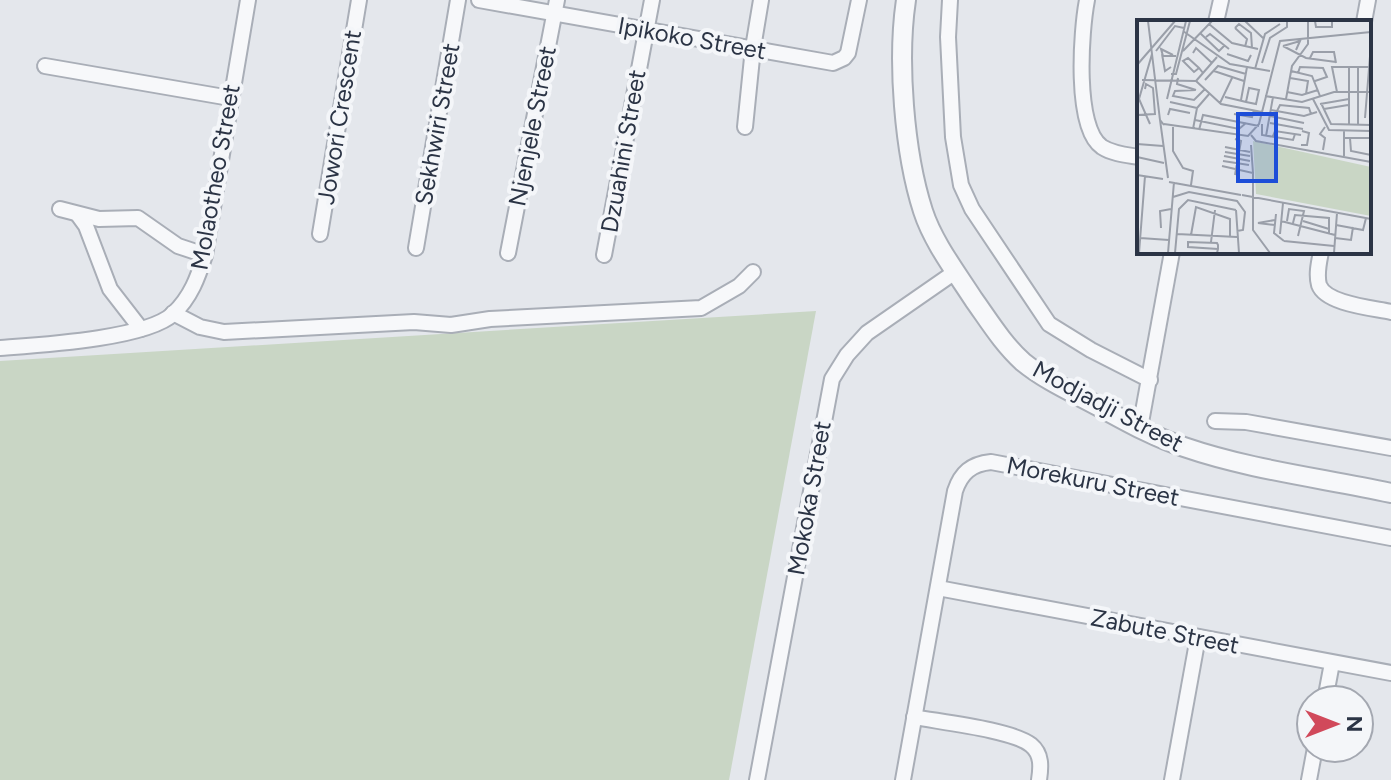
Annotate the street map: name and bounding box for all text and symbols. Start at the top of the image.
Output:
street label: Ipikoko Street [616,11,768,65]
inset map [1137,20,1371,254]
street label: Jowori Crescent [311,28,367,206]
street label: Sekhwiri Street [408,41,466,207]
street label: Njenjele Street [502,43,562,209]
street label: Dzuahini Street [594,67,652,235]
street label: Molaotheo Street [184,82,246,272]
street label: Modjadji Street [1028,354,1188,458]
street label: Mokoka Street [781,419,837,577]
street label: Morekuru Street [1004,450,1182,512]
street label: Zabute Street [1088,602,1242,660]
north arrow [1295,684,1375,764]
text: N [1341,715,1368,733]

